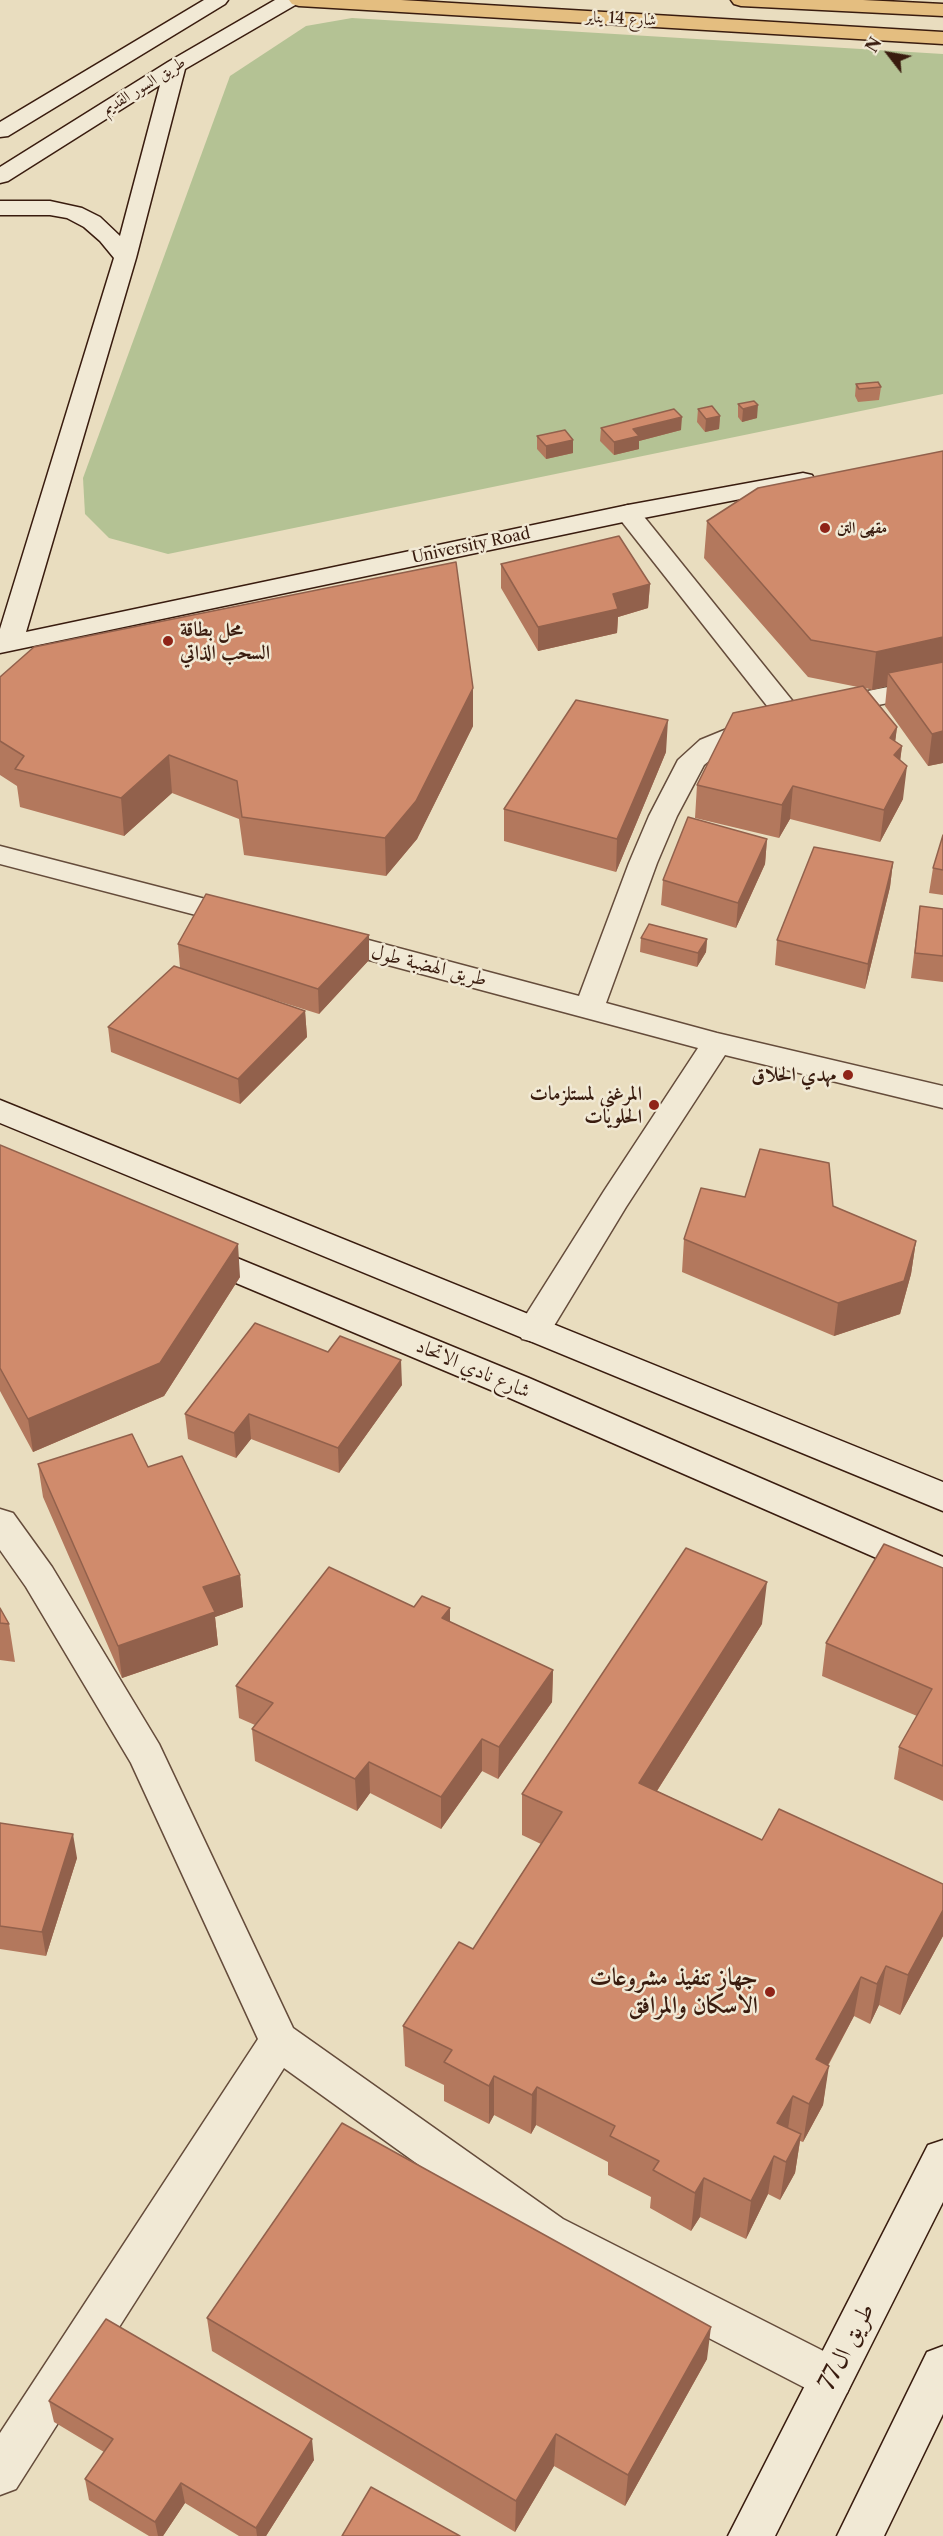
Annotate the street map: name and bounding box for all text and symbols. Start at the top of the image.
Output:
street label: شارع 14 يناير [585,8,657,30]
north arrow [859,24,919,84]
text: N [861,34,886,56]
street label: طريق السور القديم [99,53,189,119]
place label: مقهى التن [837,518,887,538]
marker: مقهى التن [818,521,832,535]
street label: University Road [410,524,532,568]
place label: محل بطاقة السحب الذاتي [180,618,270,665]
marker: محل بطاقة السحب الذاتي [161,634,175,648]
street label: طريق الهضبة طول [369,940,489,992]
place label: مهدي الحلاق [751,1063,836,1087]
marker: مهدي الحلاق [841,1068,855,1082]
place label: المرغني لمستلزمات الحلويات [530,1082,642,1129]
marker: المرغني لمستلزمات الحلويات [647,1098,661,1112]
street label: شارع نادي الاتحاد [412,1334,534,1404]
place label: جهاز تنفيذ مشروعات الاسكان والمرافق [589,1964,758,2020]
marker: جهاز تنفيذ مشروعات الاسكان والمرافق [763,1985,777,1999]
street label: طريق ال77 [813,2299,881,2395]

